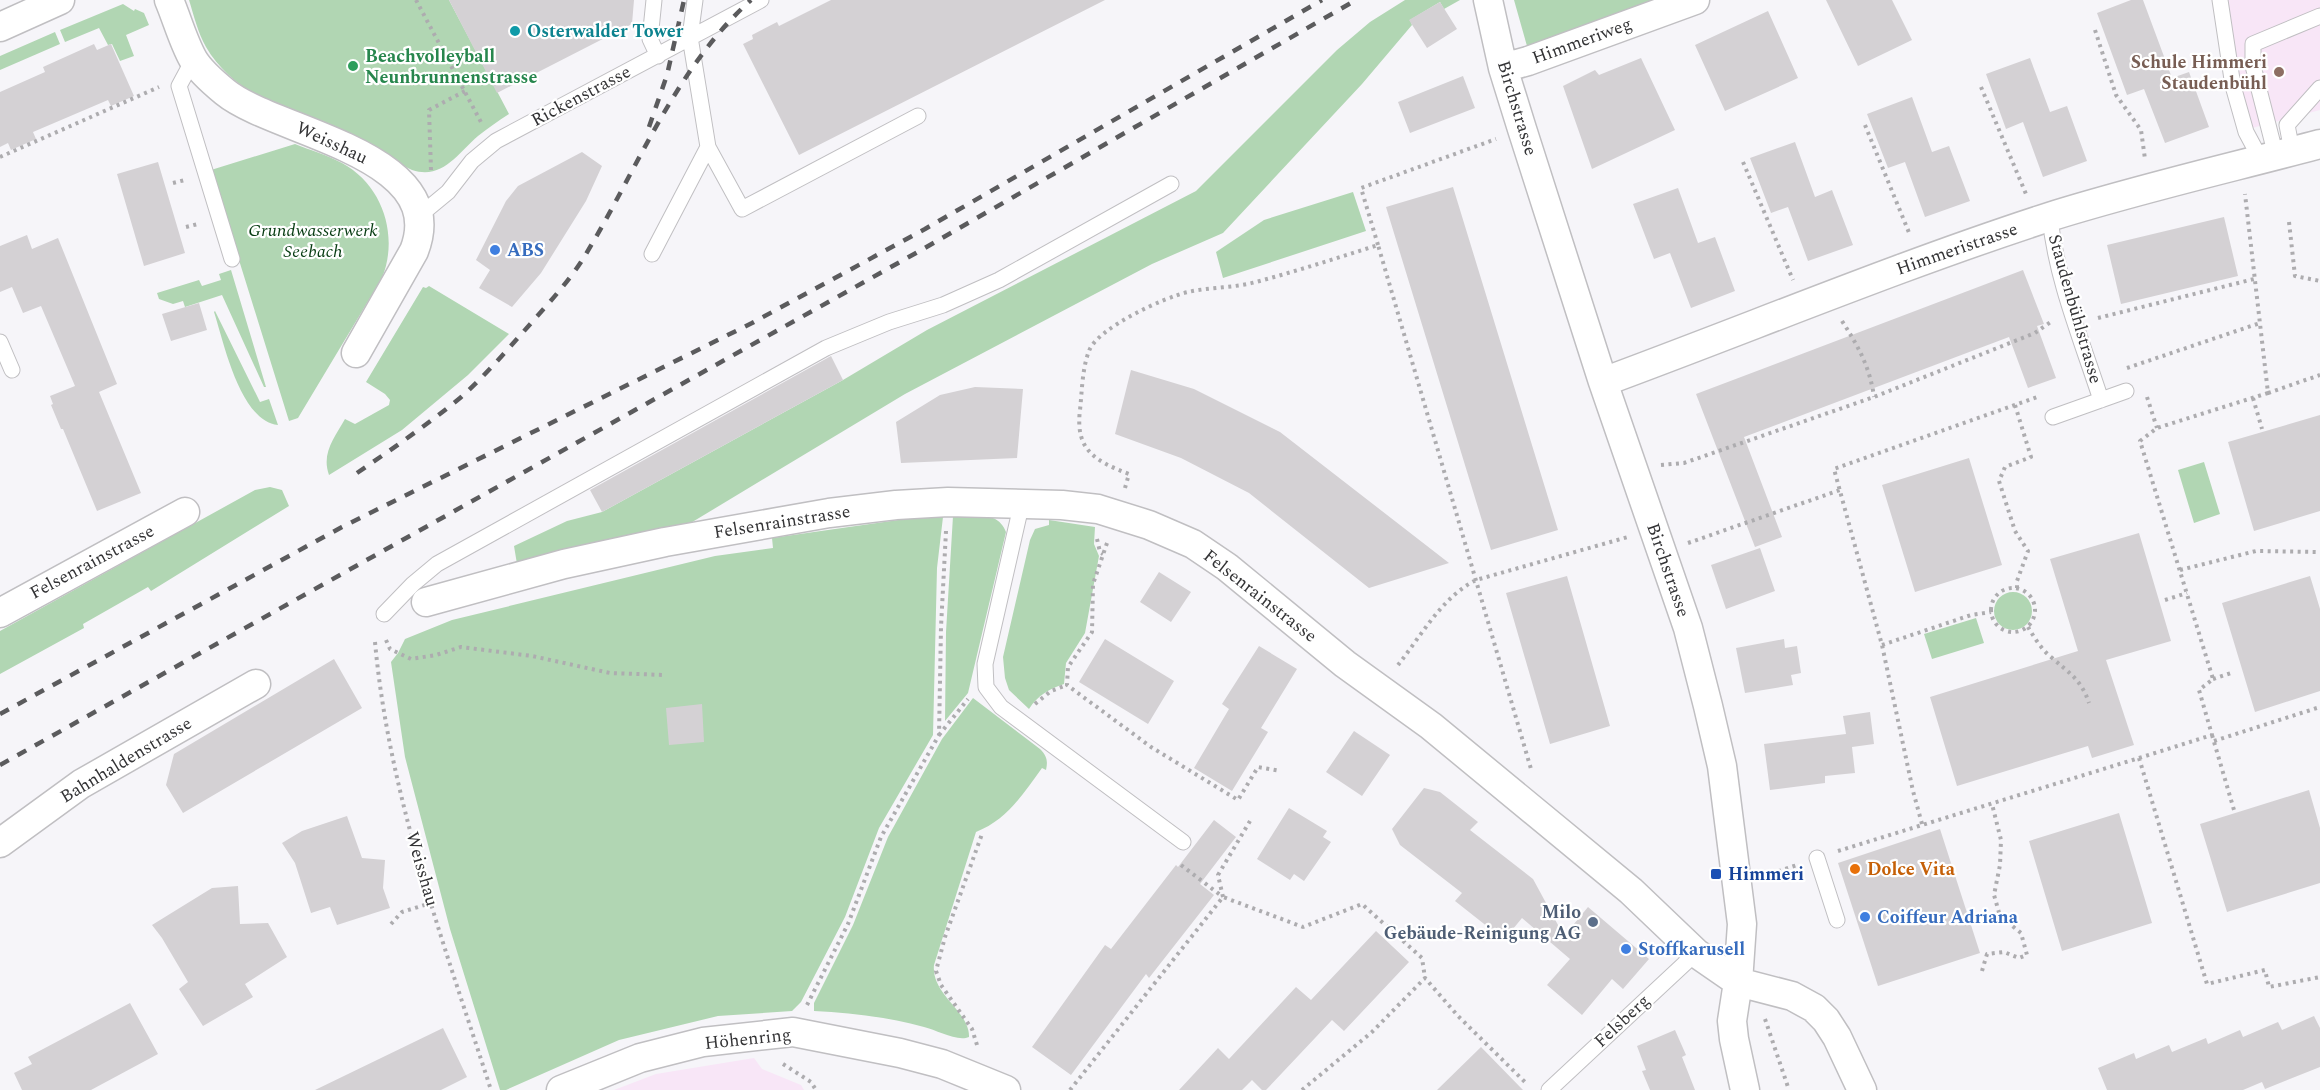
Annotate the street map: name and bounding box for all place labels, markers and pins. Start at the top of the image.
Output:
place label: Osterwalder Tower [527,18,684,45]
marker: Osterwalder Tower [508,24,522,38]
place label: Beachvolleyball Neunbrunnenstrasse [365,43,537,91]
place label: Schule Himmeri Staudenbühl [2131,49,2267,97]
marker: Beachvolleyball Neunbrunnenstrasse [346,59,360,73]
marker: Schule Himmeri Staudenbühl [2272,65,2286,79]
place label: ABS [507,237,544,264]
marker: ABS [488,243,502,257]
place label: Dolce Vita [1867,856,1956,883]
place label: Himmeri [1728,861,1804,888]
marker: Dolce Vita [1848,862,1862,876]
marker: Himmeri [1709,867,1723,881]
place label: Milo Gebäude-Reinigung AG [1384,899,1581,947]
place label: Coiffeur Adriana [1877,904,2019,931]
marker: Coiffeur Adriana [1858,910,1872,924]
marker: Milo Gebäude-Reinigung AG [1586,915,1600,929]
place label: Stoffkarusell [1638,936,1745,963]
marker: Stoffkarusell [1619,942,1633,956]

